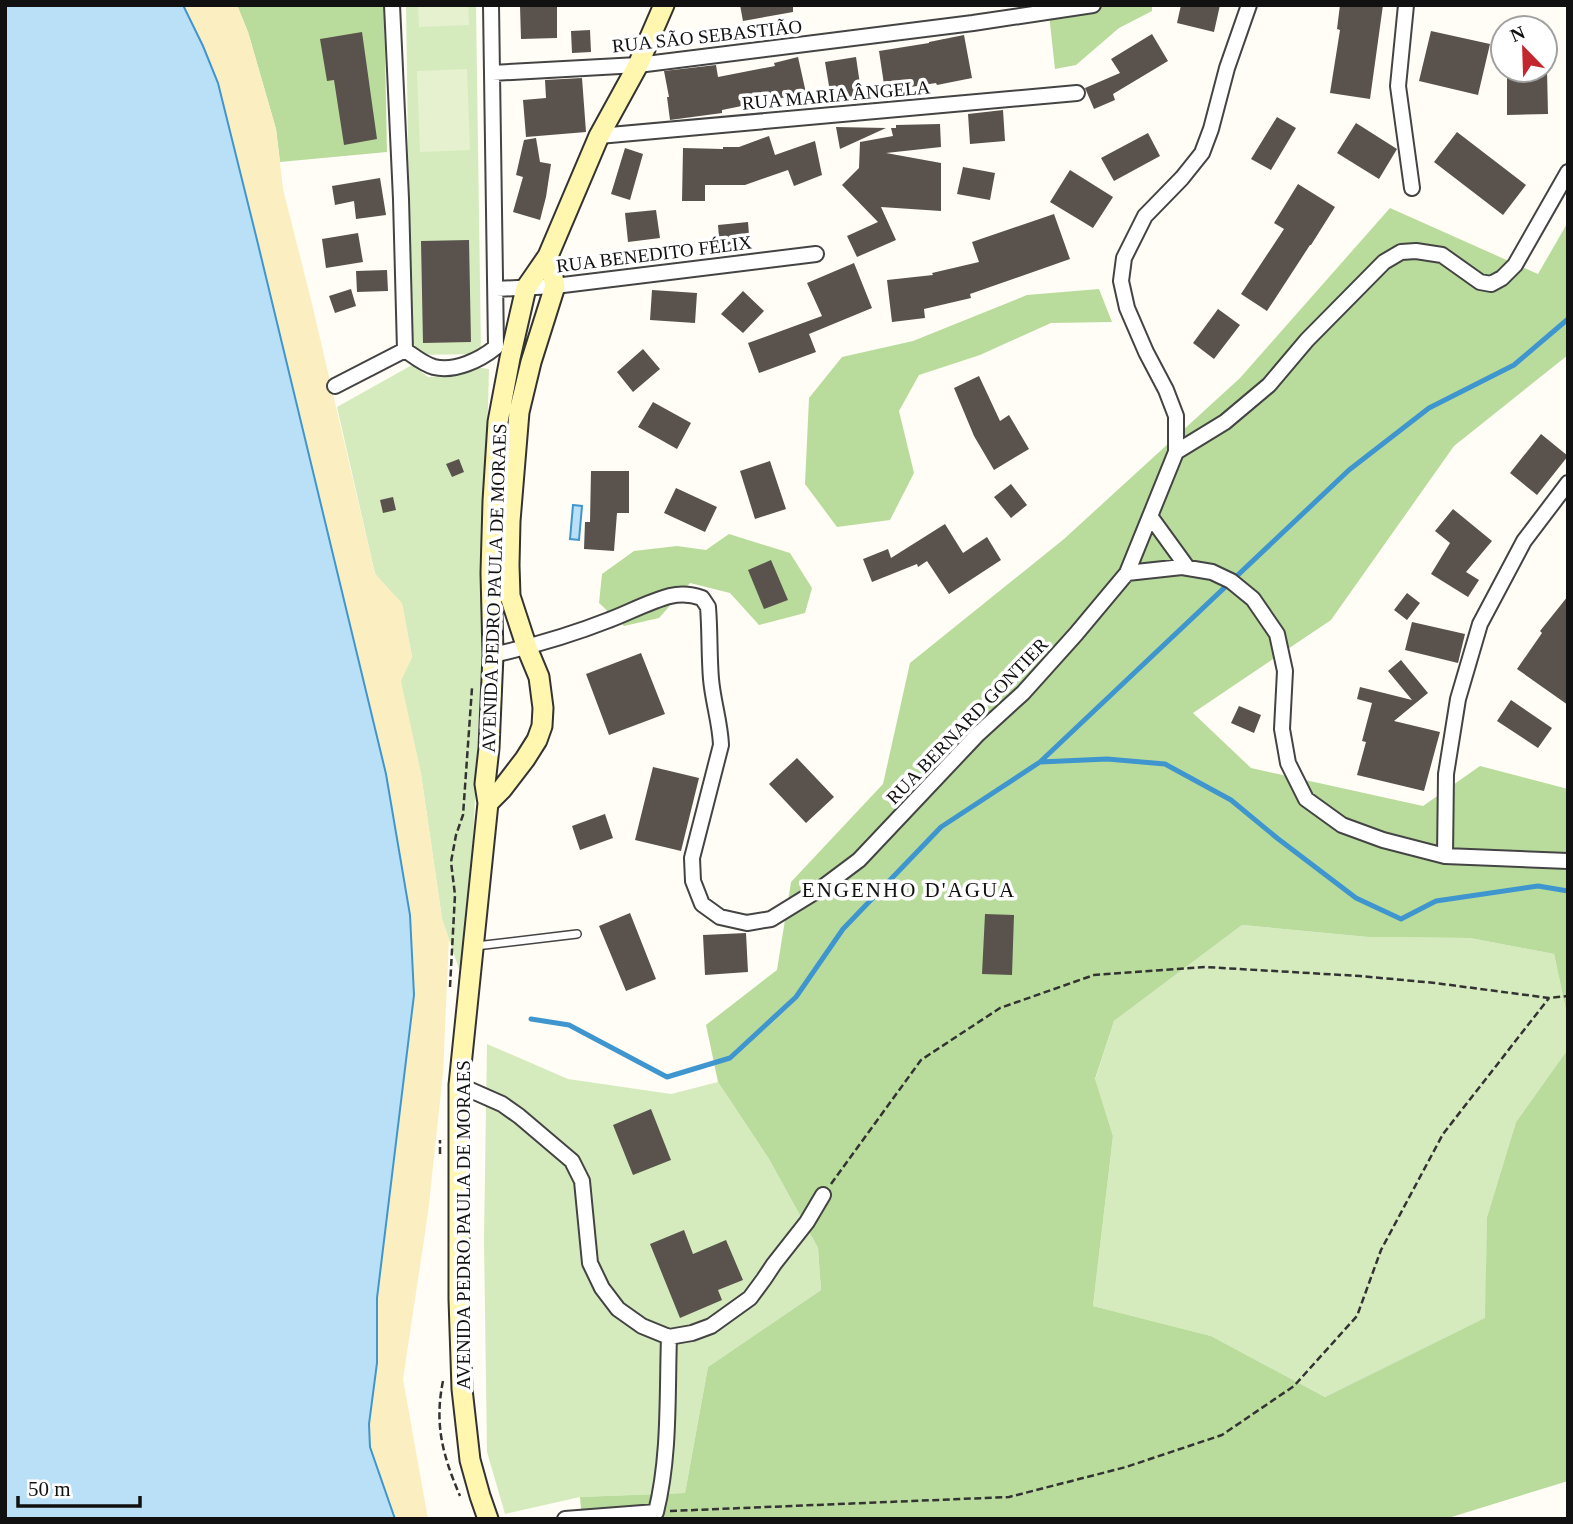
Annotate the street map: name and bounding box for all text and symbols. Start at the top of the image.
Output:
north arrow [1489,14,1559,84]
street label: RUA SÃO SEBASTIÃO [611,16,803,56]
text: N [1507,21,1528,46]
street label: RUA MARIA ÂNGELA [741,76,931,114]
street label: RUA BENEDITO FÉLIX [555,232,753,276]
street label: AVENIDA PEDRO PAULA DE MORAES [478,423,510,753]
street label: RUA BERNARD GONTIER [882,633,1052,808]
district label: ENGENHO D'AGUA [802,878,1016,902]
street label: AVENIDA PEDRO PAULA DE MORAES [453,1060,474,1390]
scale bar [18,1464,140,1508]
text: 50 m [28,1477,71,1501]

